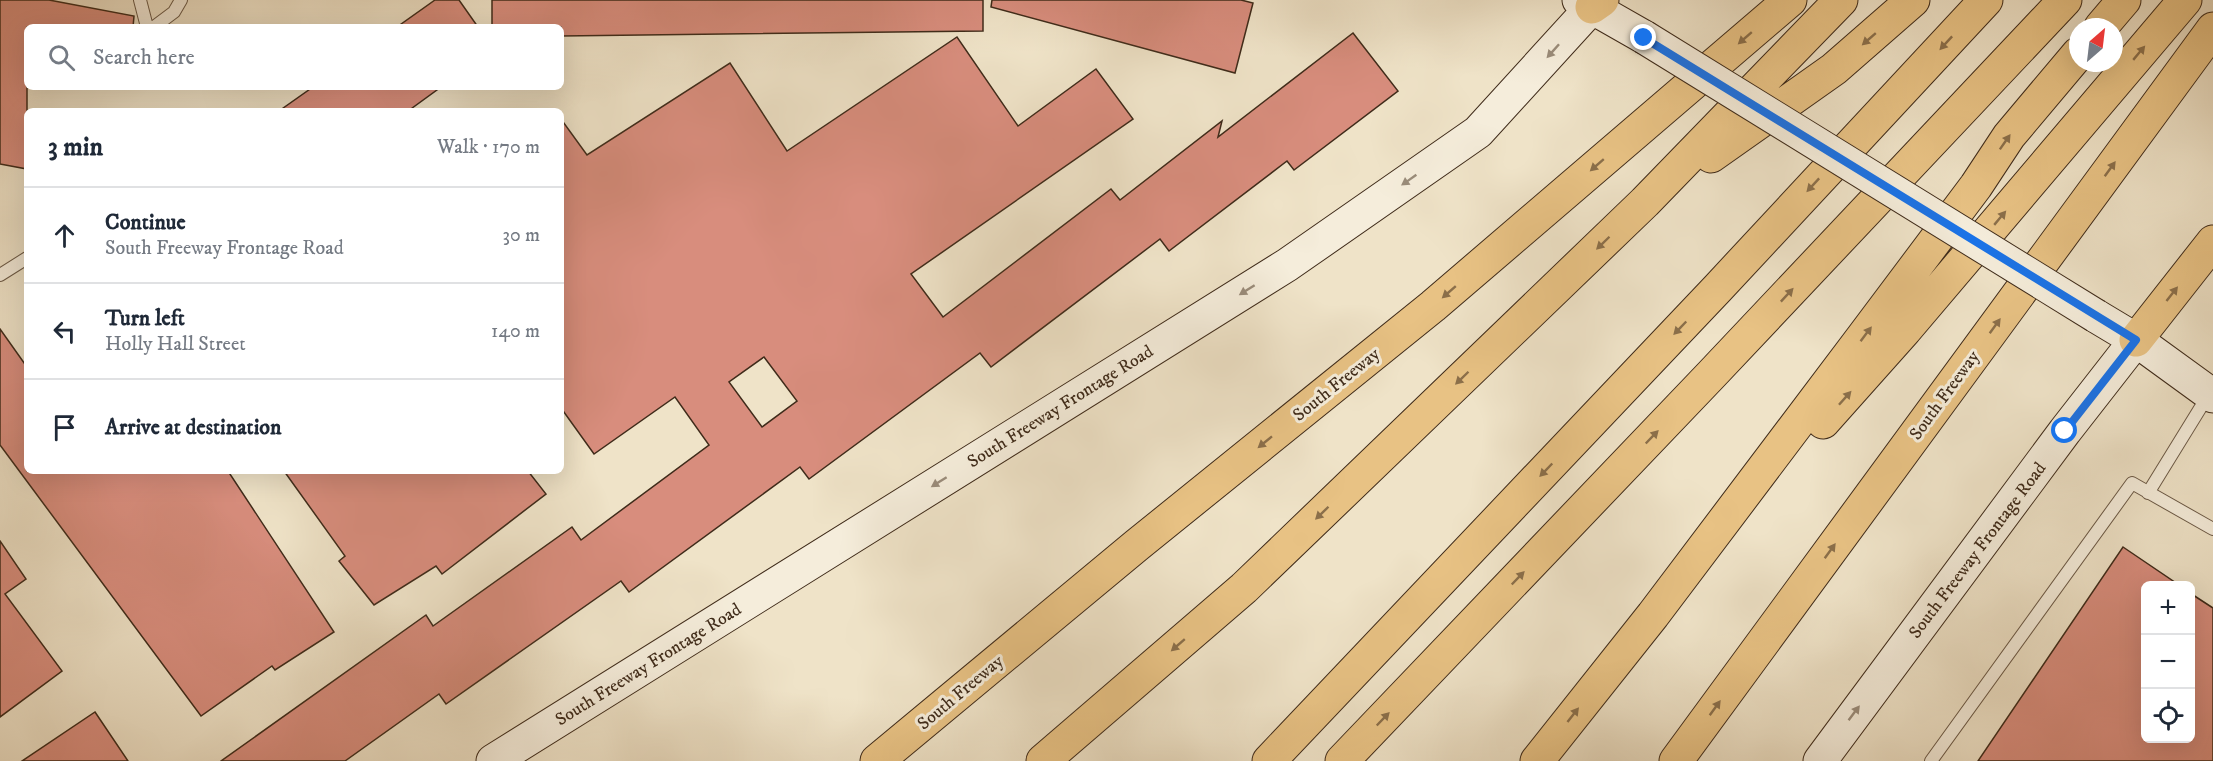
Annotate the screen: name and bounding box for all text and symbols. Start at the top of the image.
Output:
north arrow [2069,18,2123,72]
search box [24,24,564,90]
route end [1630,24,1656,50]
one-way arrow [1738,31,1753,44]
one-way arrow [1861,32,1877,45]
one-way arrow [1939,35,1953,49]
icon: search [45,41,78,74]
one-way arrow [1546,43,1560,58]
text: Search here [93,44,195,71]
one-way arrow [2132,46,2145,61]
text: 3 min [48,131,103,164]
text: Walk · 170 m [437,135,540,160]
one-way arrow [1999,135,2011,151]
one-way arrow [1590,158,1605,171]
one-way arrow [2104,161,2116,177]
one-way arrow [1400,175,1417,186]
one-way arrow [1806,178,1820,193]
text: Continue [105,209,186,236]
one-way arrow [1993,210,2006,226]
icon: ahead [48,219,81,252]
text: 30 m [502,223,540,248]
one-way arrow [1596,235,1610,249]
text: South Freeway Frontage Road [105,236,344,261]
one-way arrow [1239,284,1255,295]
one-way arrow [1442,285,1457,298]
one-way arrow [2166,286,2179,302]
one-way arrow [1779,289,1793,303]
text: Turn left [105,305,185,332]
icon: left [48,315,81,348]
one-way arrow [1989,318,2001,334]
text: 140 m [491,319,540,344]
one-way arrow [1673,321,1687,336]
one-way arrow [1860,326,1872,342]
text: Holly Hall Street [105,332,246,357]
street label: South Freeway Frontage Road [964,341,1157,473]
street label: South Freeway [1289,343,1385,426]
street label: South Freeway [1905,346,1985,445]
one-way arrow [1455,371,1470,385]
one-way arrow [1838,391,1851,406]
icon: arrive [48,411,81,444]
text: Arrive at destination [105,414,282,441]
route start [2051,417,2077,443]
one-way arrow [1645,430,1659,444]
one-way arrow [1257,435,1273,448]
street label: South Freeway Frontage Road [1904,458,2051,643]
one-way arrow [1539,462,1553,476]
one-way arrow [931,476,947,487]
one-way arrow [1314,506,1329,520]
one-way arrow [1824,543,1836,559]
one-way arrow [1510,571,1524,585]
map controls [2141,581,2195,743]
button: + [2141,581,2195,635]
street label: South Freeway Frontage Road [552,599,745,731]
button: − [2141,635,2195,689]
one-way arrow [1171,638,1186,651]
street label: South Freeway [913,650,1008,735]
button: locate [2141,689,2195,743]
one-way arrow [1708,701,1720,716]
one-way arrow [1848,706,1860,722]
one-way arrow [1566,708,1579,723]
one-way arrow [1376,711,1390,726]

